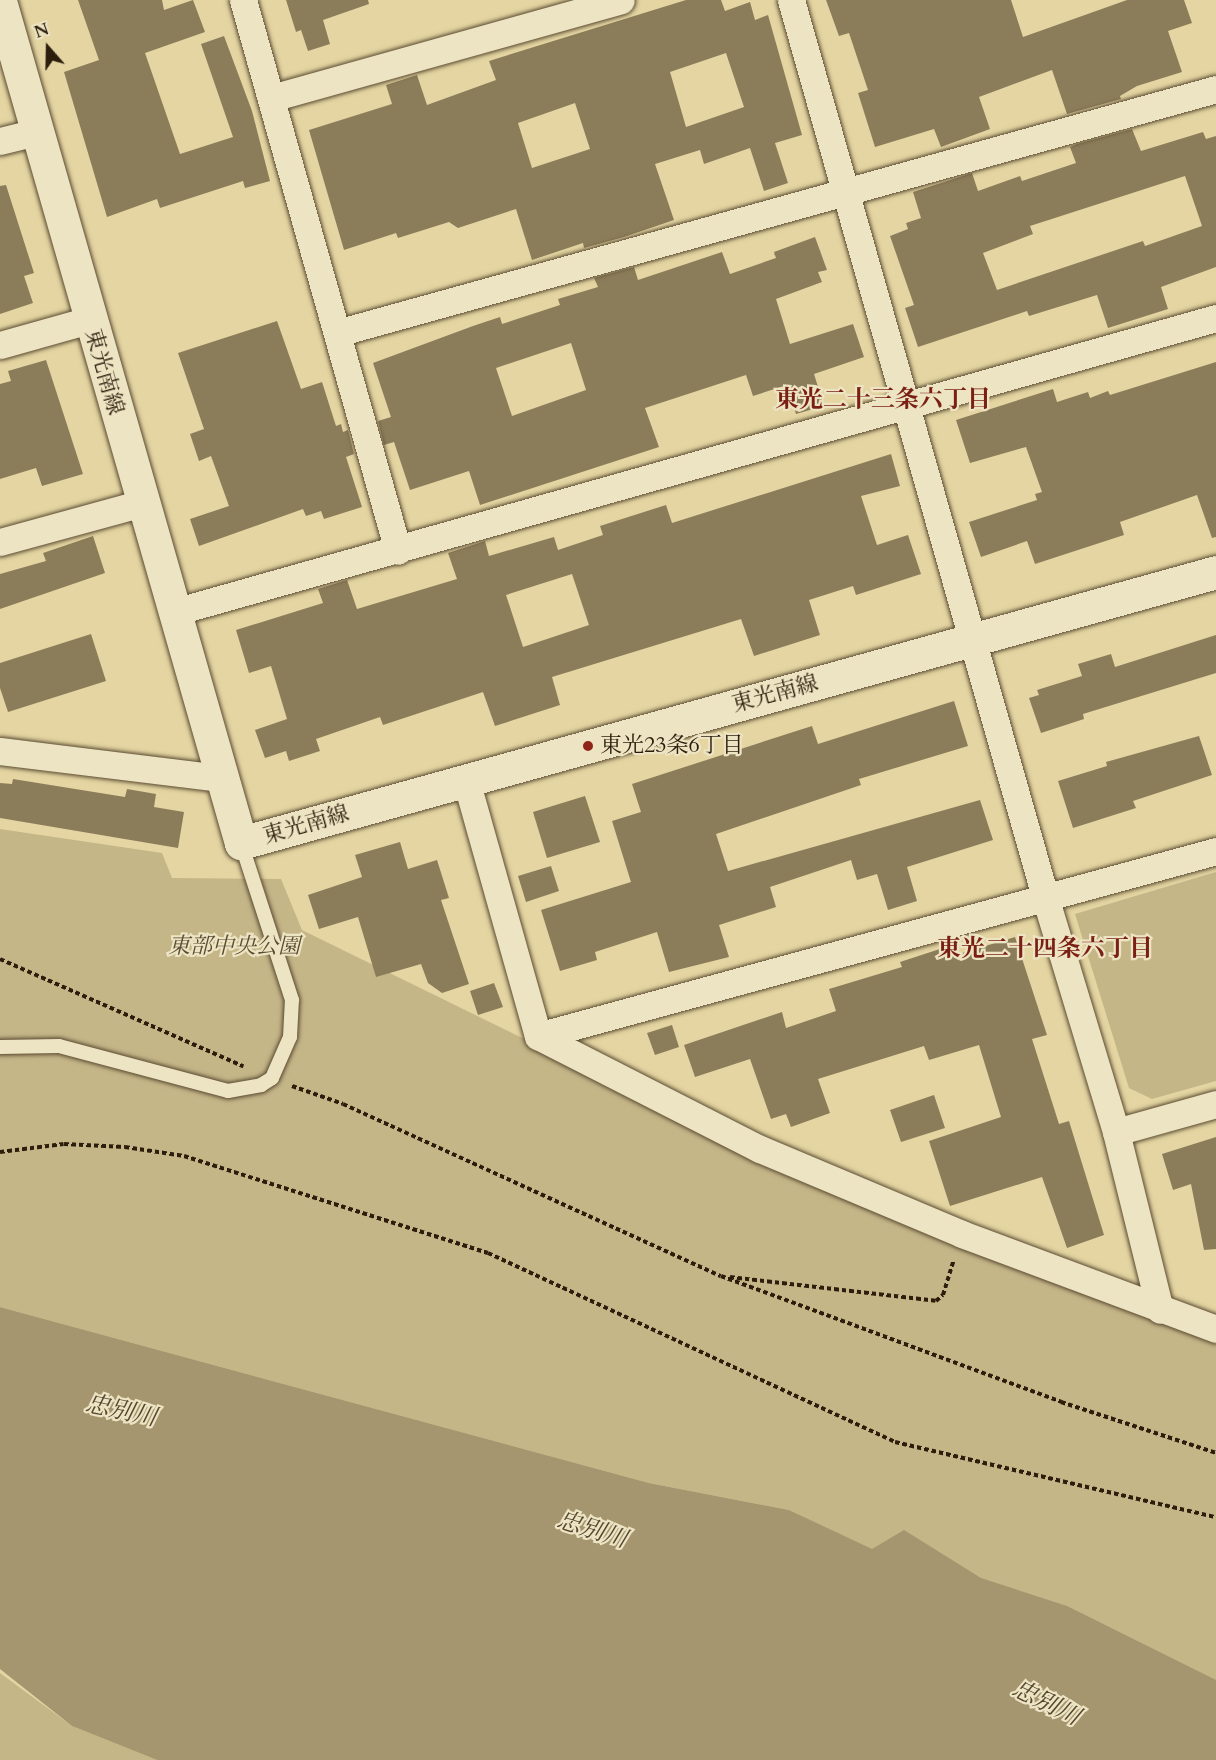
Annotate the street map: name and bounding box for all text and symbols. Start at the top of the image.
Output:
north arrow [18,18,78,78]
text: N [32,18,52,44]
street label: 東光南線 [79,326,129,418]
district label: 東光二十三条六丁目 [775,386,991,414]
street label: 東光南線 [729,670,821,718]
place label: 東光23条6丁目 [600,733,744,759]
marker: 東光23条6丁目 [581,739,595,753]
street label: 東光南線 [260,800,352,850]
park label: 東部中央公園 [168,934,300,960]
district label: 東光二十四条六丁目 [937,935,1153,963]
water label: 忠別川 [83,1389,159,1433]
water label: 忠別川 [553,1506,631,1554]
water label: 忠別川 [1007,1674,1085,1732]

